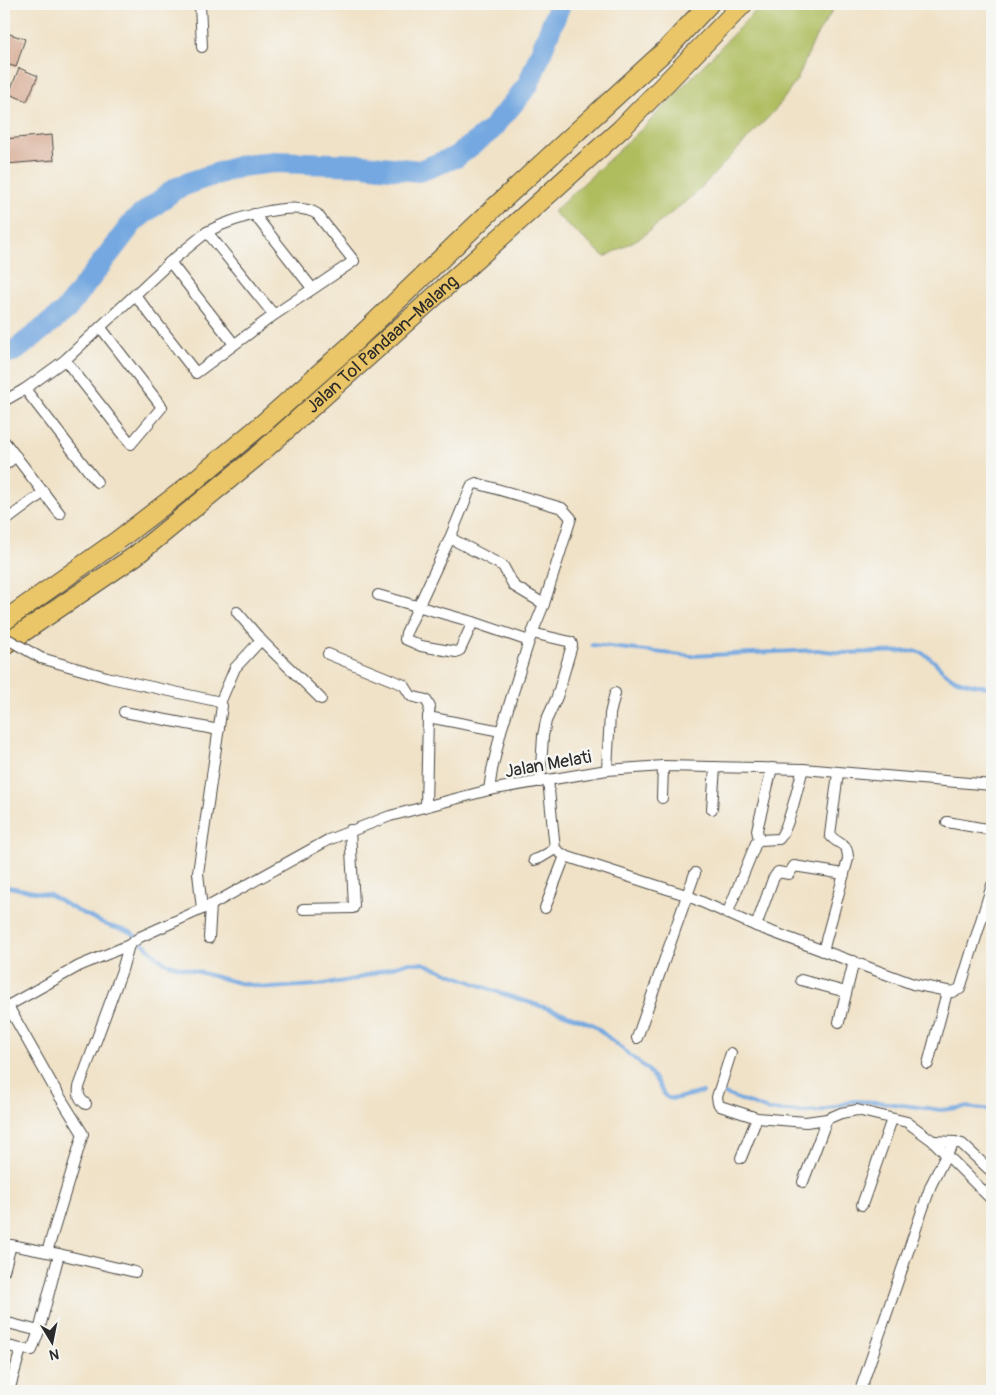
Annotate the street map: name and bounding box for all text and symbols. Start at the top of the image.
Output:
street label: Jalan Tol Pandaan–Malang [302,270,463,418]
street label: Jalan Melati [503,746,593,783]
north arrow [28,1318,78,1368]
text: N [48,1345,60,1364]

